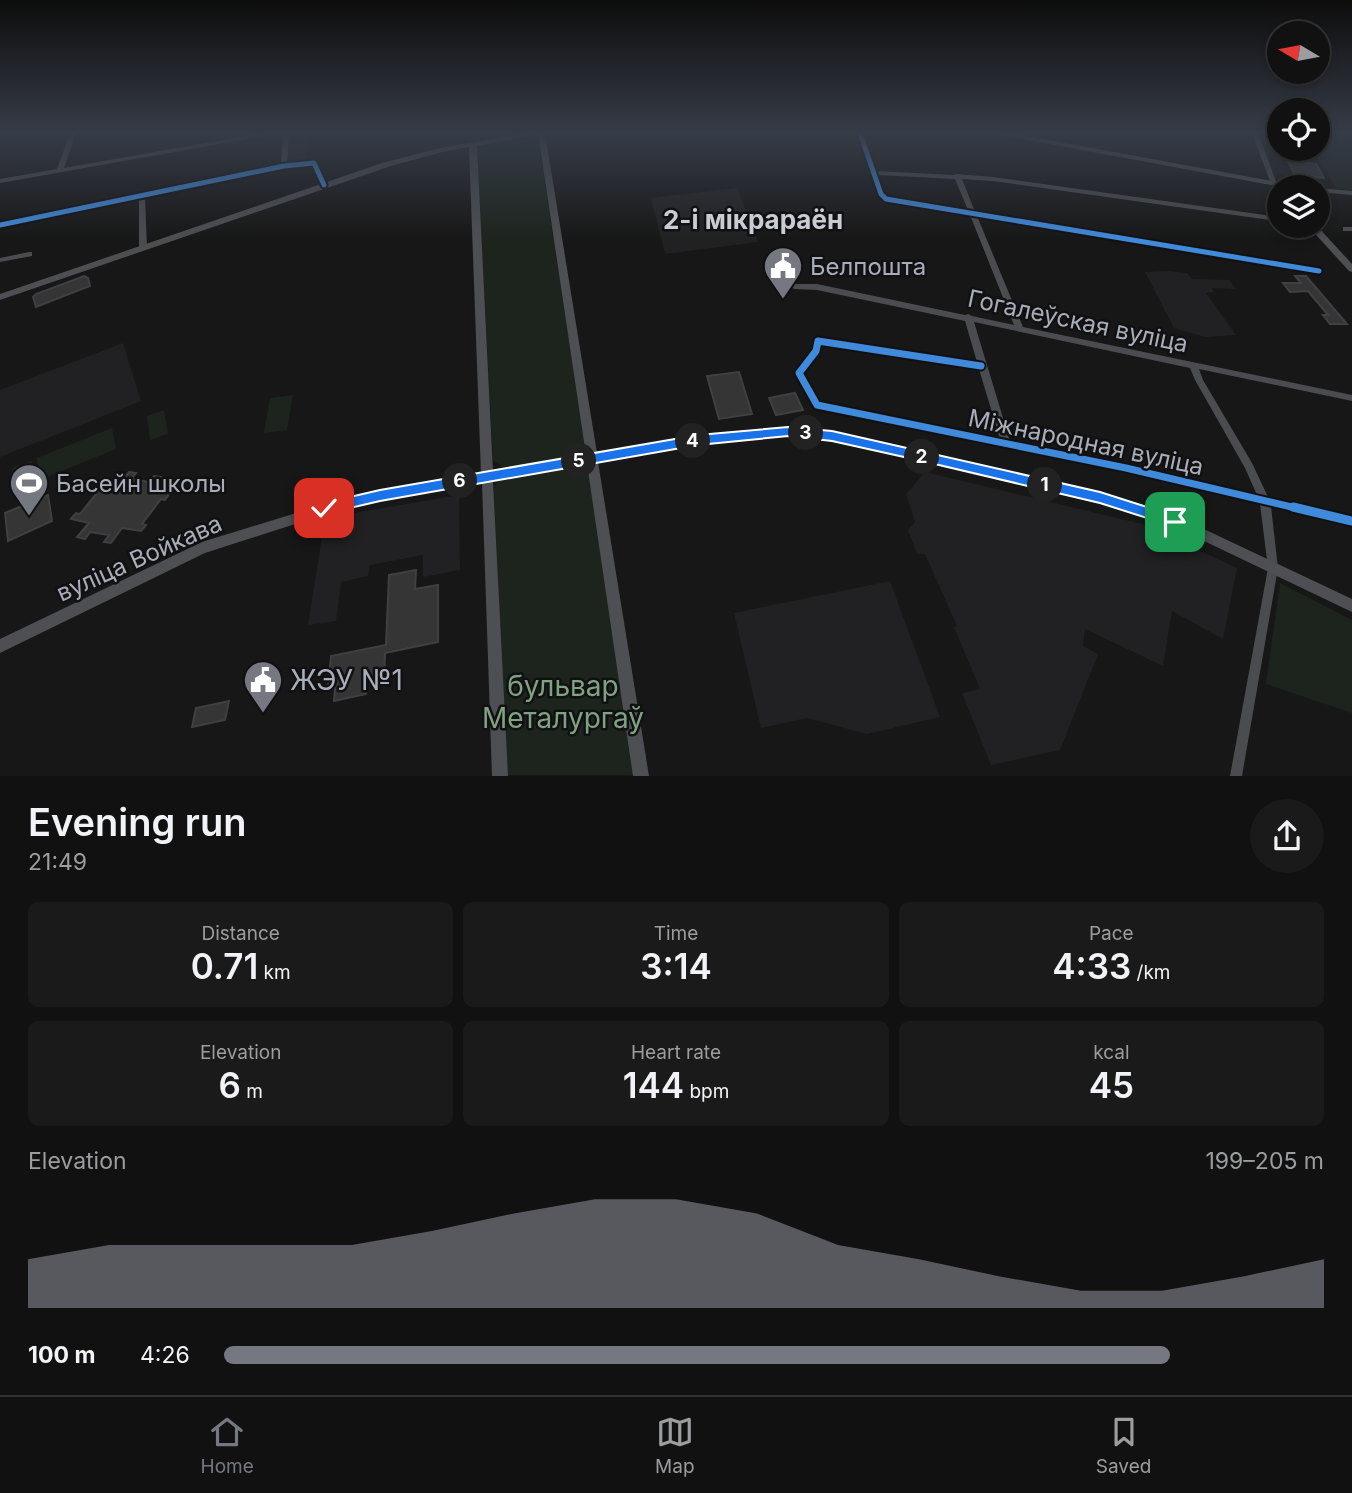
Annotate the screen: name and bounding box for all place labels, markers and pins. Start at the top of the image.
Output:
public building icon: Белпошта [762,245,804,300]
place label: Белпошта [810,252,926,281]
pin: 3 [788,416,824,450]
pin: 4 [676,424,710,458]
pin: 2 [904,440,940,475]
pin: 5 [562,444,596,478]
sports icon: Басейн школы [8,462,50,517]
pin: 6 [442,463,477,498]
pin: 1 [1028,468,1062,503]
place label: Басейн школы [56,469,226,498]
pin [294,478,354,538]
pin [1145,492,1205,552]
public building icon: ЖЭУ №1 [242,659,284,714]
place label: ЖЭУ №1 [290,663,403,697]

